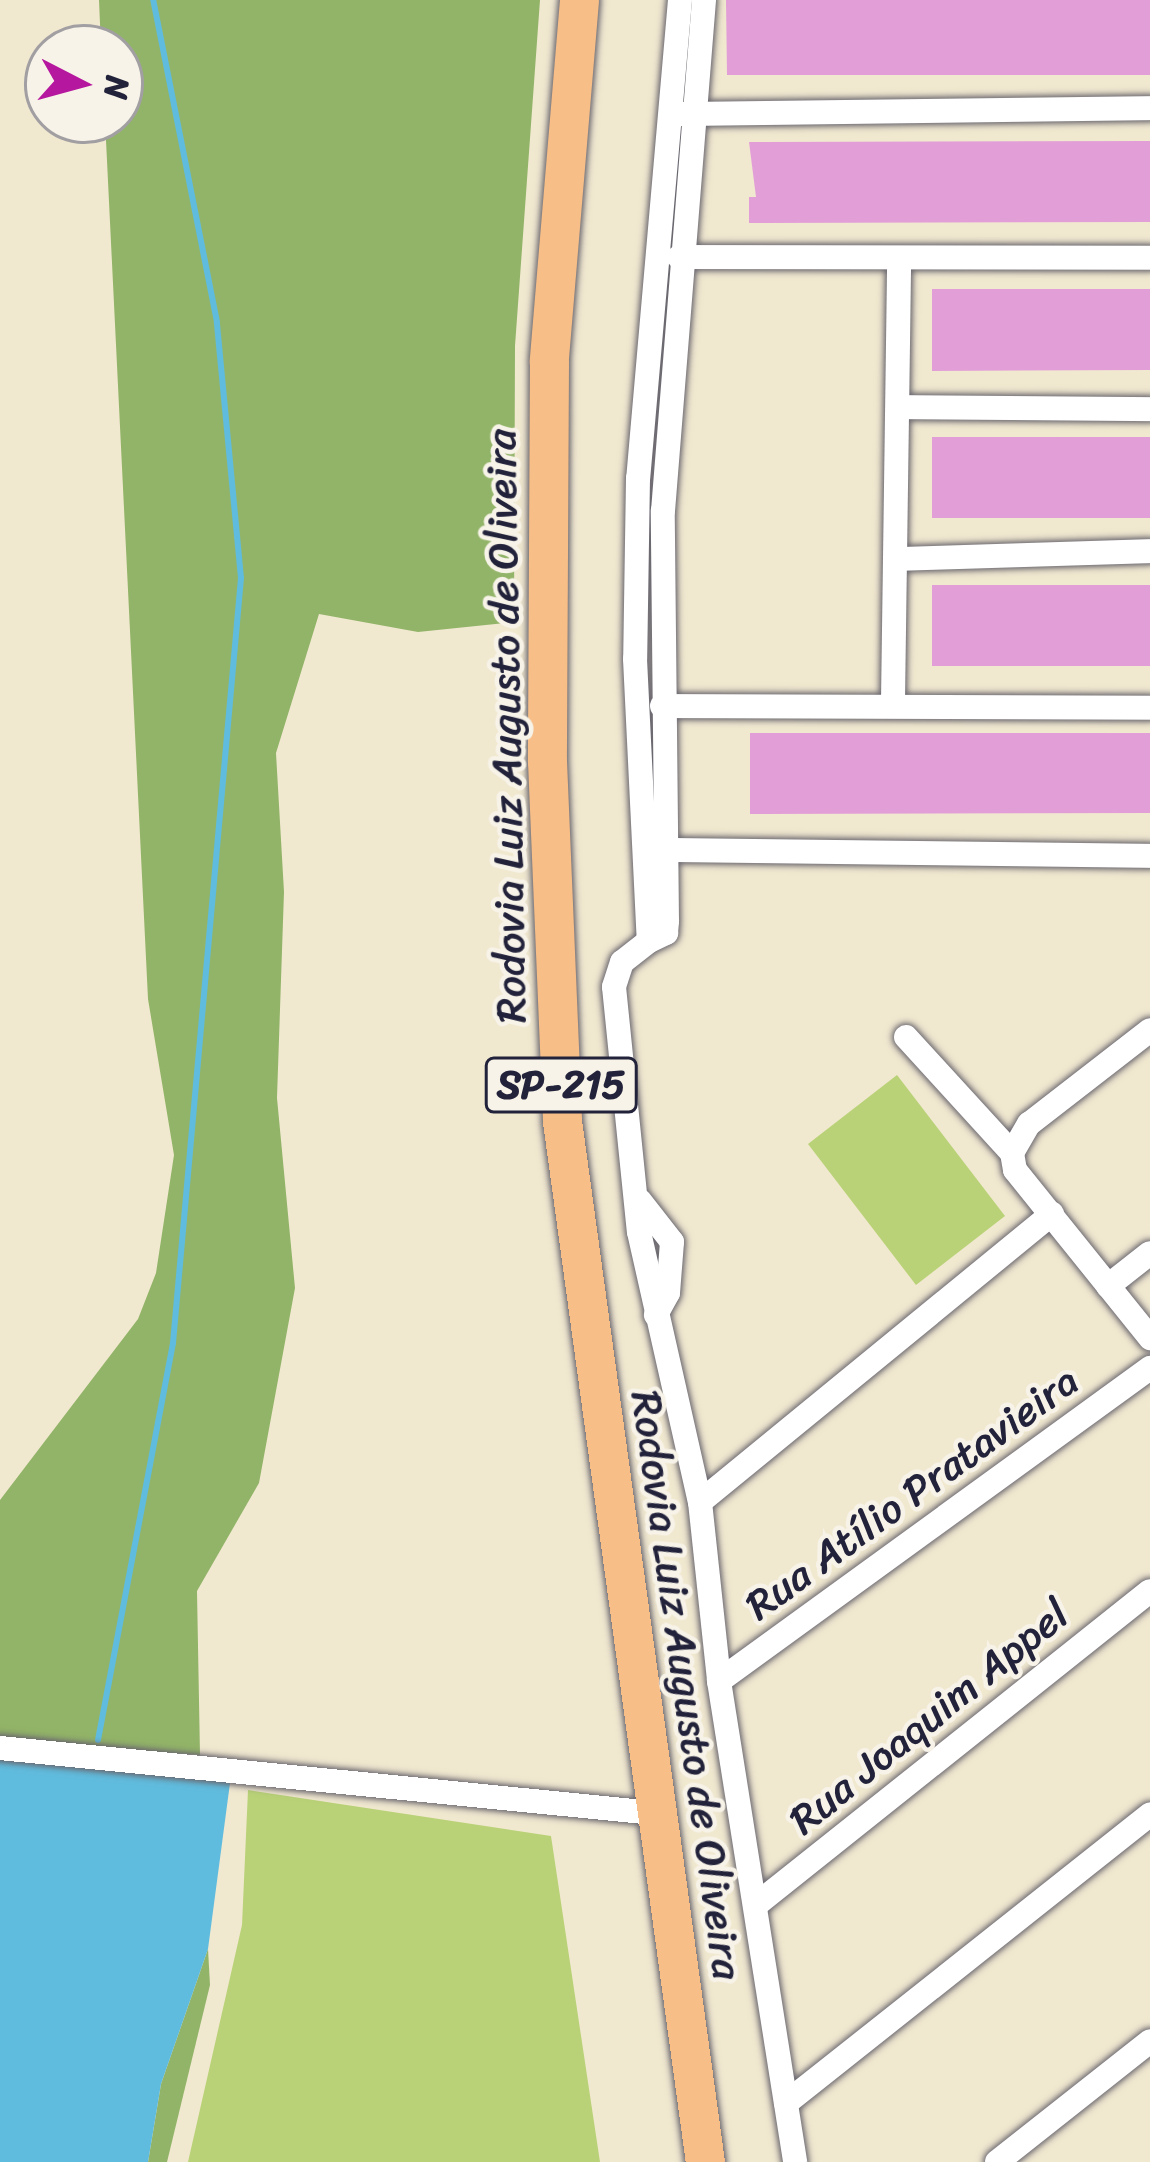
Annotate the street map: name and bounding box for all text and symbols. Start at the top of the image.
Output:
north arrow [24,24,144,144]
text: N [87,73,147,102]
street label: Rodovia Luiz Augusto de Oliveira [476,428,536,1024]
road number: SP-215 [483,1052,639,1118]
street label: Rua Atílio Pratavieira [736,1355,1088,1631]
street label: Rodovia Luiz Augusto de Oliveira [621,1386,753,1984]
street label: Rua Joaquim Appel [779,1589,1079,1845]

